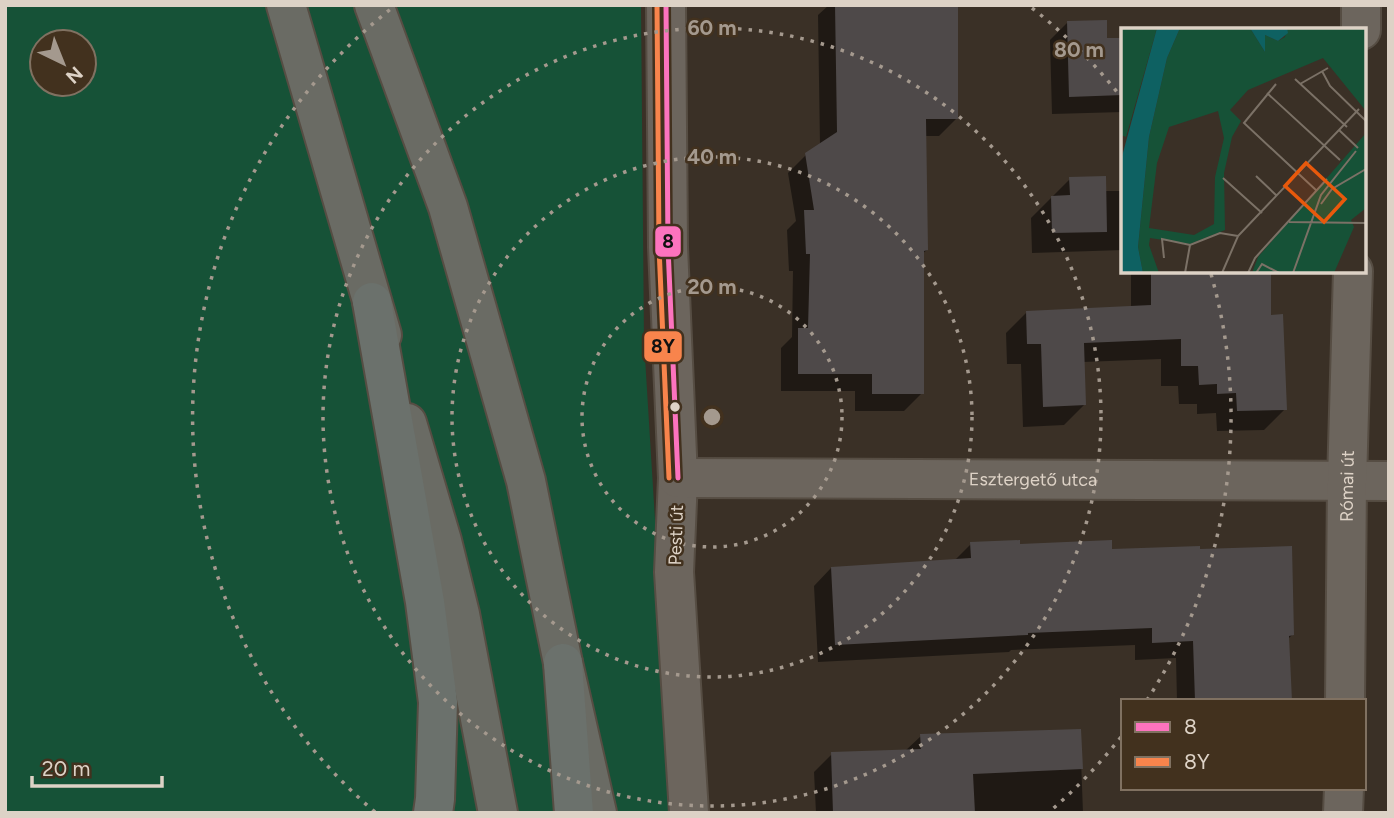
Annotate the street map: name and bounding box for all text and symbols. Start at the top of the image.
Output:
text: 60 m [687,15,737,40]
north arrow [28,28,98,98]
inset map [1121,28,1366,273]
text: 80 m [1054,37,1104,62]
text: N [61,62,87,88]
text: 40 m [687,144,737,169]
line badge: 8 [654,225,682,258]
text: 8 [662,230,674,253]
text: 20 m [687,274,737,299]
line badge: 8Y [643,330,683,363]
text: 8Y [651,335,676,358]
unlabelled marker [668,400,682,414]
centre of rings [700,405,724,429]
street label: Római út [1336,450,1359,522]
street label: Esztergető utca [969,468,1097,491]
street label: Pesti út [664,504,688,566]
legend [1121,699,1366,790]
text: 8 [1184,714,1197,739]
scale bar [32,744,161,788]
text: 8Y [1184,749,1210,774]
text: 20 m [42,756,90,781]

